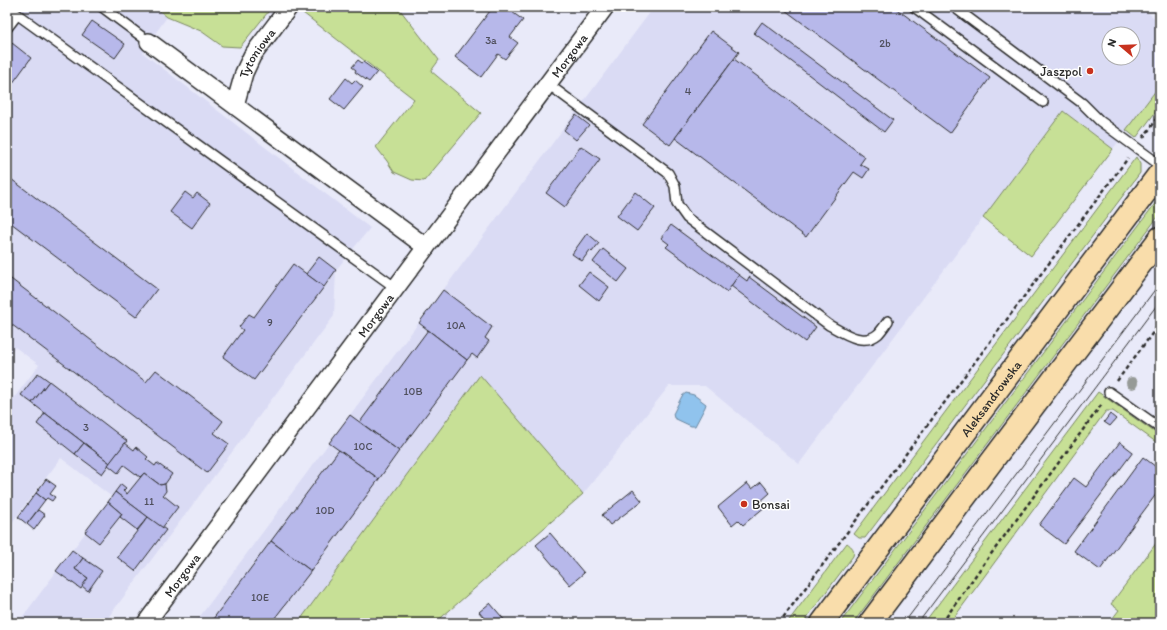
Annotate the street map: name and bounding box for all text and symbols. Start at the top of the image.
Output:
street label: Tytoniowa [236,25,278,79]
north arrow [1101,26,1141,66]
street label: Morgowa [548,30,590,80]
house number: 3a [485,34,497,47]
house number: 2b [879,37,891,50]
text: N [1105,37,1119,49]
place label: Jaszpol [1040,64,1082,79]
marker: Jaszpol [1085,66,1095,76]
house number: 4 [685,85,692,98]
street label: Morgowa [354,290,397,340]
house number: 9 [267,316,273,329]
house number: 10A [447,319,465,332]
street label: Aleksandrowska [957,357,1024,439]
house number: 10B [404,385,423,398]
house number: 3 [83,421,89,434]
house number: 10C [354,440,372,453]
house number: 11 [144,495,154,508]
place label: Bonsai [752,497,790,512]
marker: Bonsai [739,499,749,509]
house number: 10D [315,504,335,517]
street label: Morgowa [161,550,203,600]
house number: 10E [251,591,269,604]

